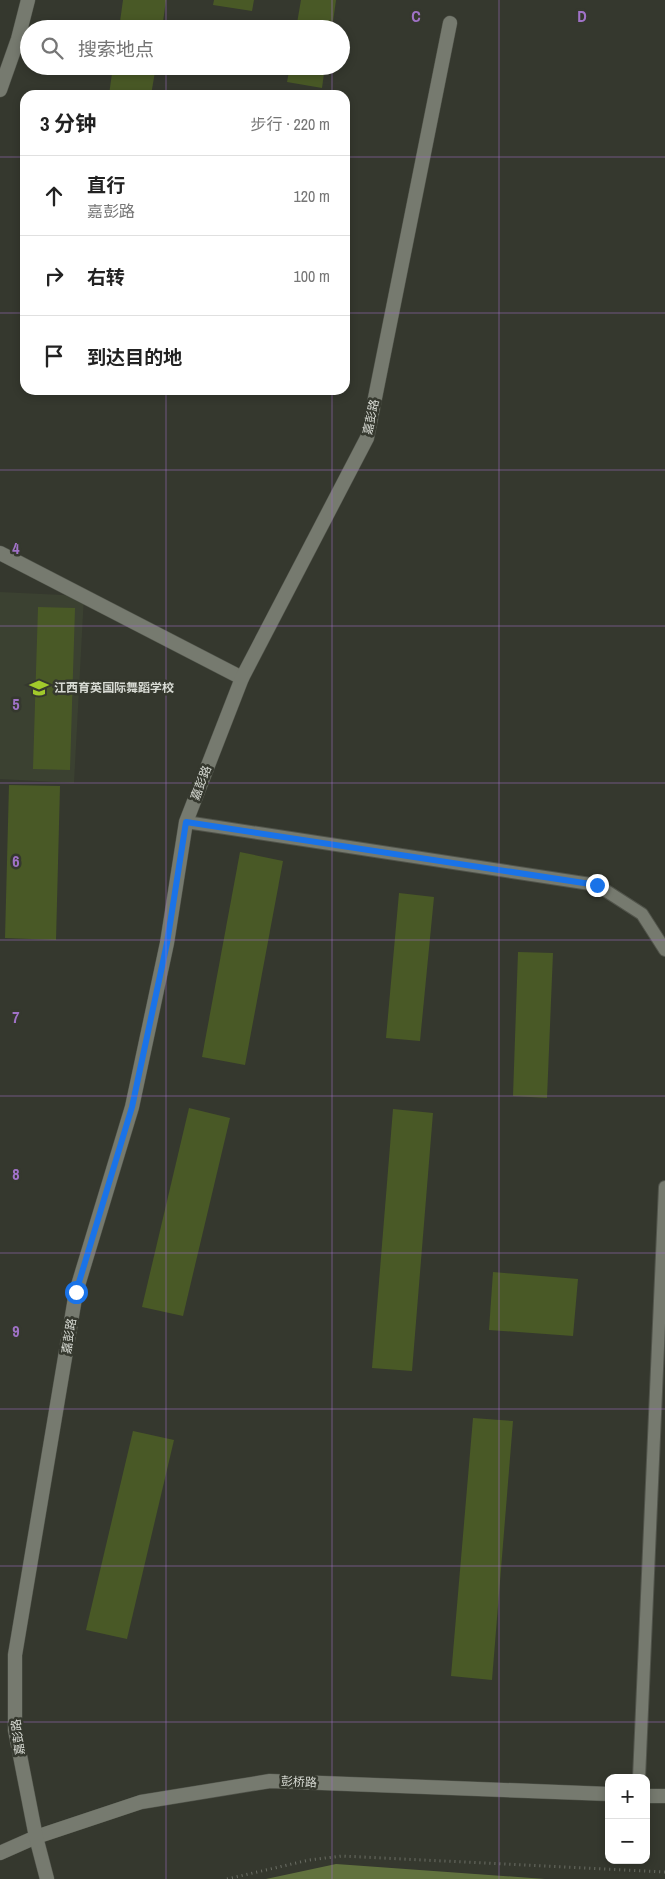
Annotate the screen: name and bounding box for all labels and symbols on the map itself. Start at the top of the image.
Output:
text: C [411,5,421,27]
text: D [577,5,587,27]
street label: 嘉彭路 [359,398,383,436]
text: 4 [12,537,20,559]
school or university icon: 江西育英国际舞蹈学校 [28,677,50,699]
place label: 江西育英国际舞蹈学校 [54,680,174,696]
text: 5 [12,693,20,715]
street label: 嘉彭路 [187,763,215,803]
text: 6 [12,850,20,872]
route end [586,874,609,897]
text: 7 [12,1006,20,1028]
text: 8 [12,1163,20,1185]
route start [65,1281,88,1304]
street label: 嘉彭路 [58,1317,80,1355]
text: 9 [12,1320,20,1342]
street label: 嘉彭路 [8,1718,28,1756]
street label: 彭桥路 [281,1773,317,1791]

